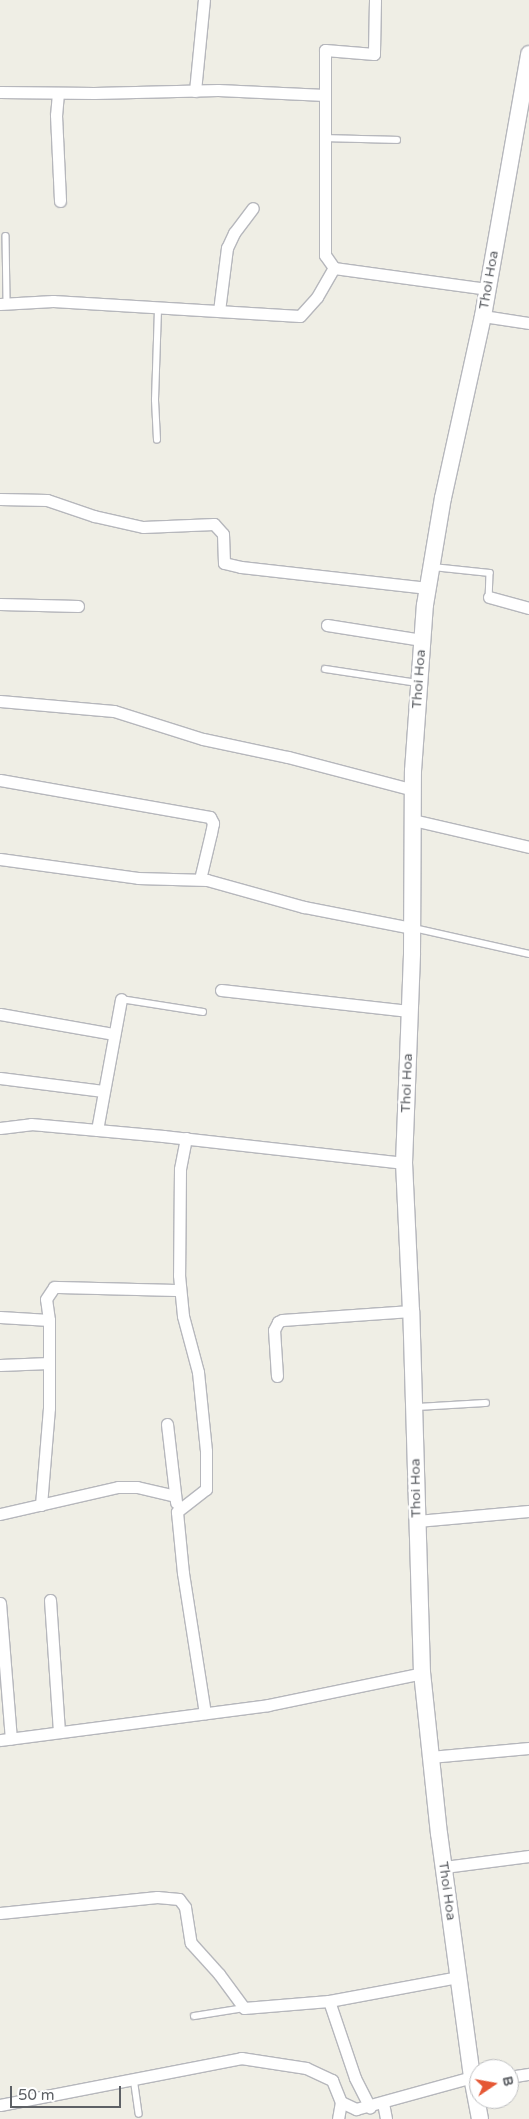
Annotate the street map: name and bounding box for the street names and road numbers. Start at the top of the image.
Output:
street label: Thoi Hoa [476,249,502,311]
street label: Thoi Hoa [409,649,429,709]
street label: Thoi Hoa [398,1053,416,1113]
street label: Thoi Hoa [407,1458,425,1518]
street label: Thoi Hoa [435,1860,459,1922]

